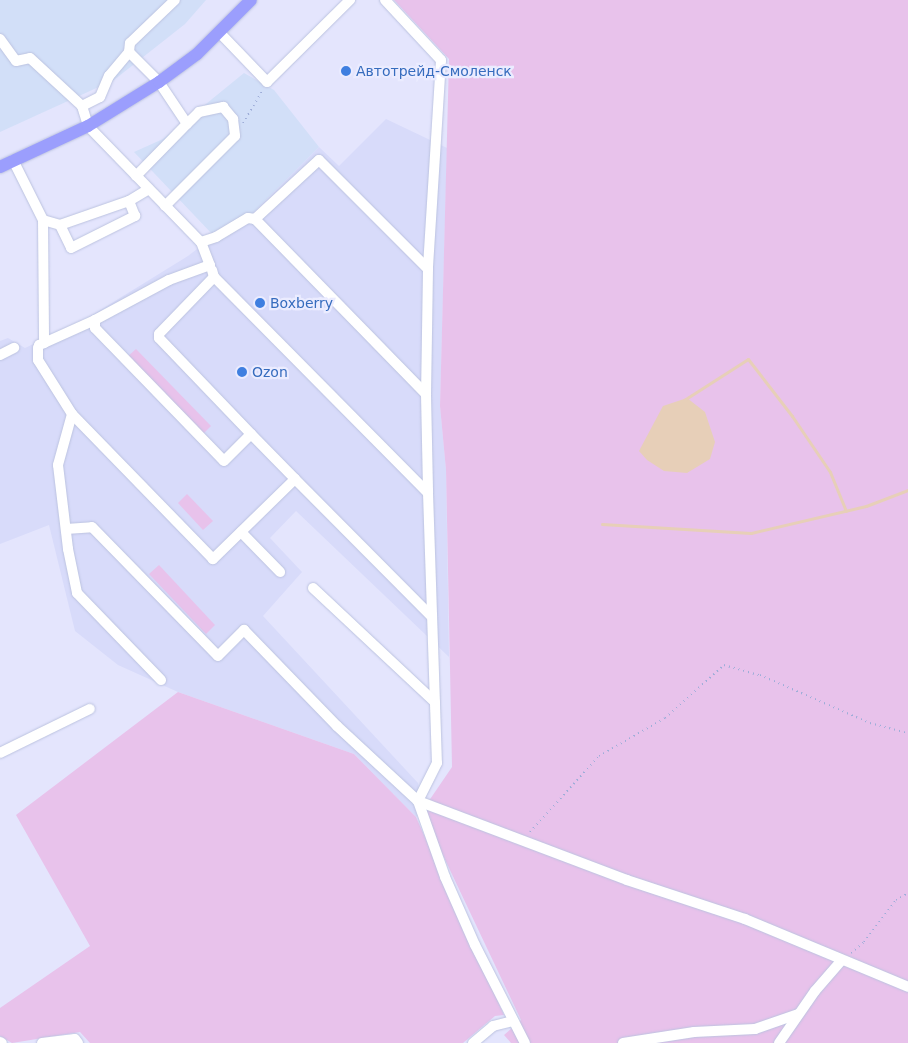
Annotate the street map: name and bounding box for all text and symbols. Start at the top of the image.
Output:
place label: Автотрейд-Смоленск [356,63,512,79]
marker: Автотрейд-Смоленск [340,65,352,77]
place label: Boxberry [270,295,333,311]
marker: Boxberry [254,297,266,309]
place label: Ozon [252,364,288,380]
marker: Ozon [236,366,248,378]

